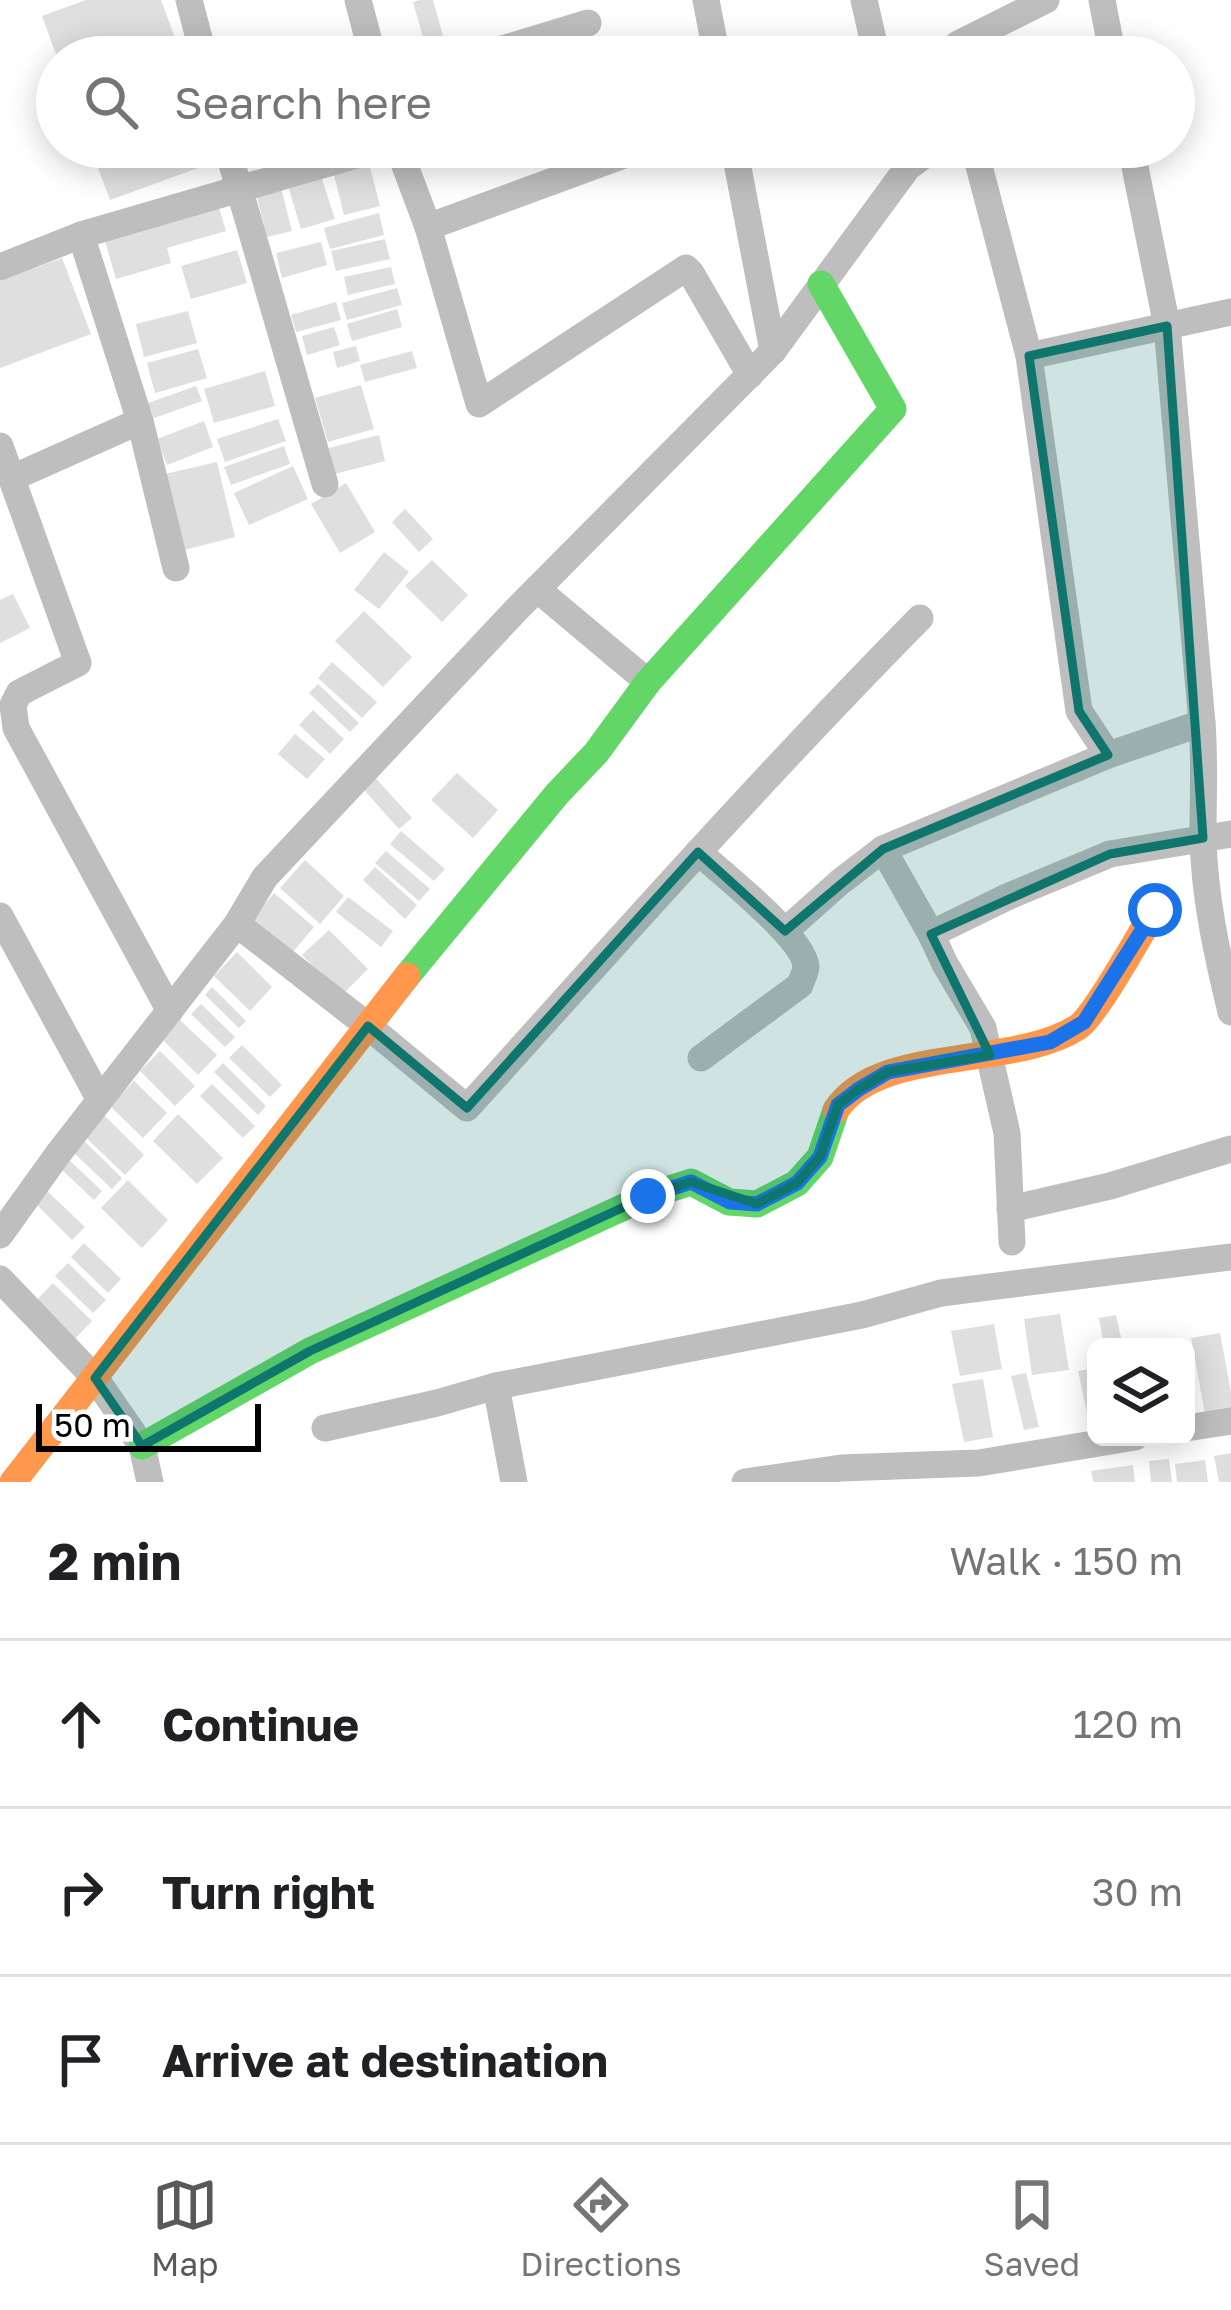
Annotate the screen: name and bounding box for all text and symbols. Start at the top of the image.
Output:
search box [36,36,1195,168]
icon: search [78,69,144,135]
text: Search here [174,75,432,129]
route start [1128,883,1182,937]
route end [621,1169,675,1223]
map controls [1087,1338,1195,1446]
button: layers [1087,1338,1195,1446]
scale bar [36,1398,261,1451]
text: 50 m [54,1405,131,1444]
text: 2 min [48,1530,181,1591]
text: Walk · 150 m [949,1537,1183,1584]
icon: ahead [48,1691,114,1757]
text: Continue [162,1697,359,1751]
text: 120 m [1073,1700,1183,1747]
icon: right [48,1859,114,1925]
text: Turn right [162,1865,375,1919]
text: 30 m [1092,1868,1183,1915]
icon: arrive [48,2027,114,2093]
text: Arrive at destination [162,2033,608,2087]
tab: Map [151,2172,218,2283]
tab: Directions [520,2172,682,2283]
tab: Saved [984,2172,1080,2283]

